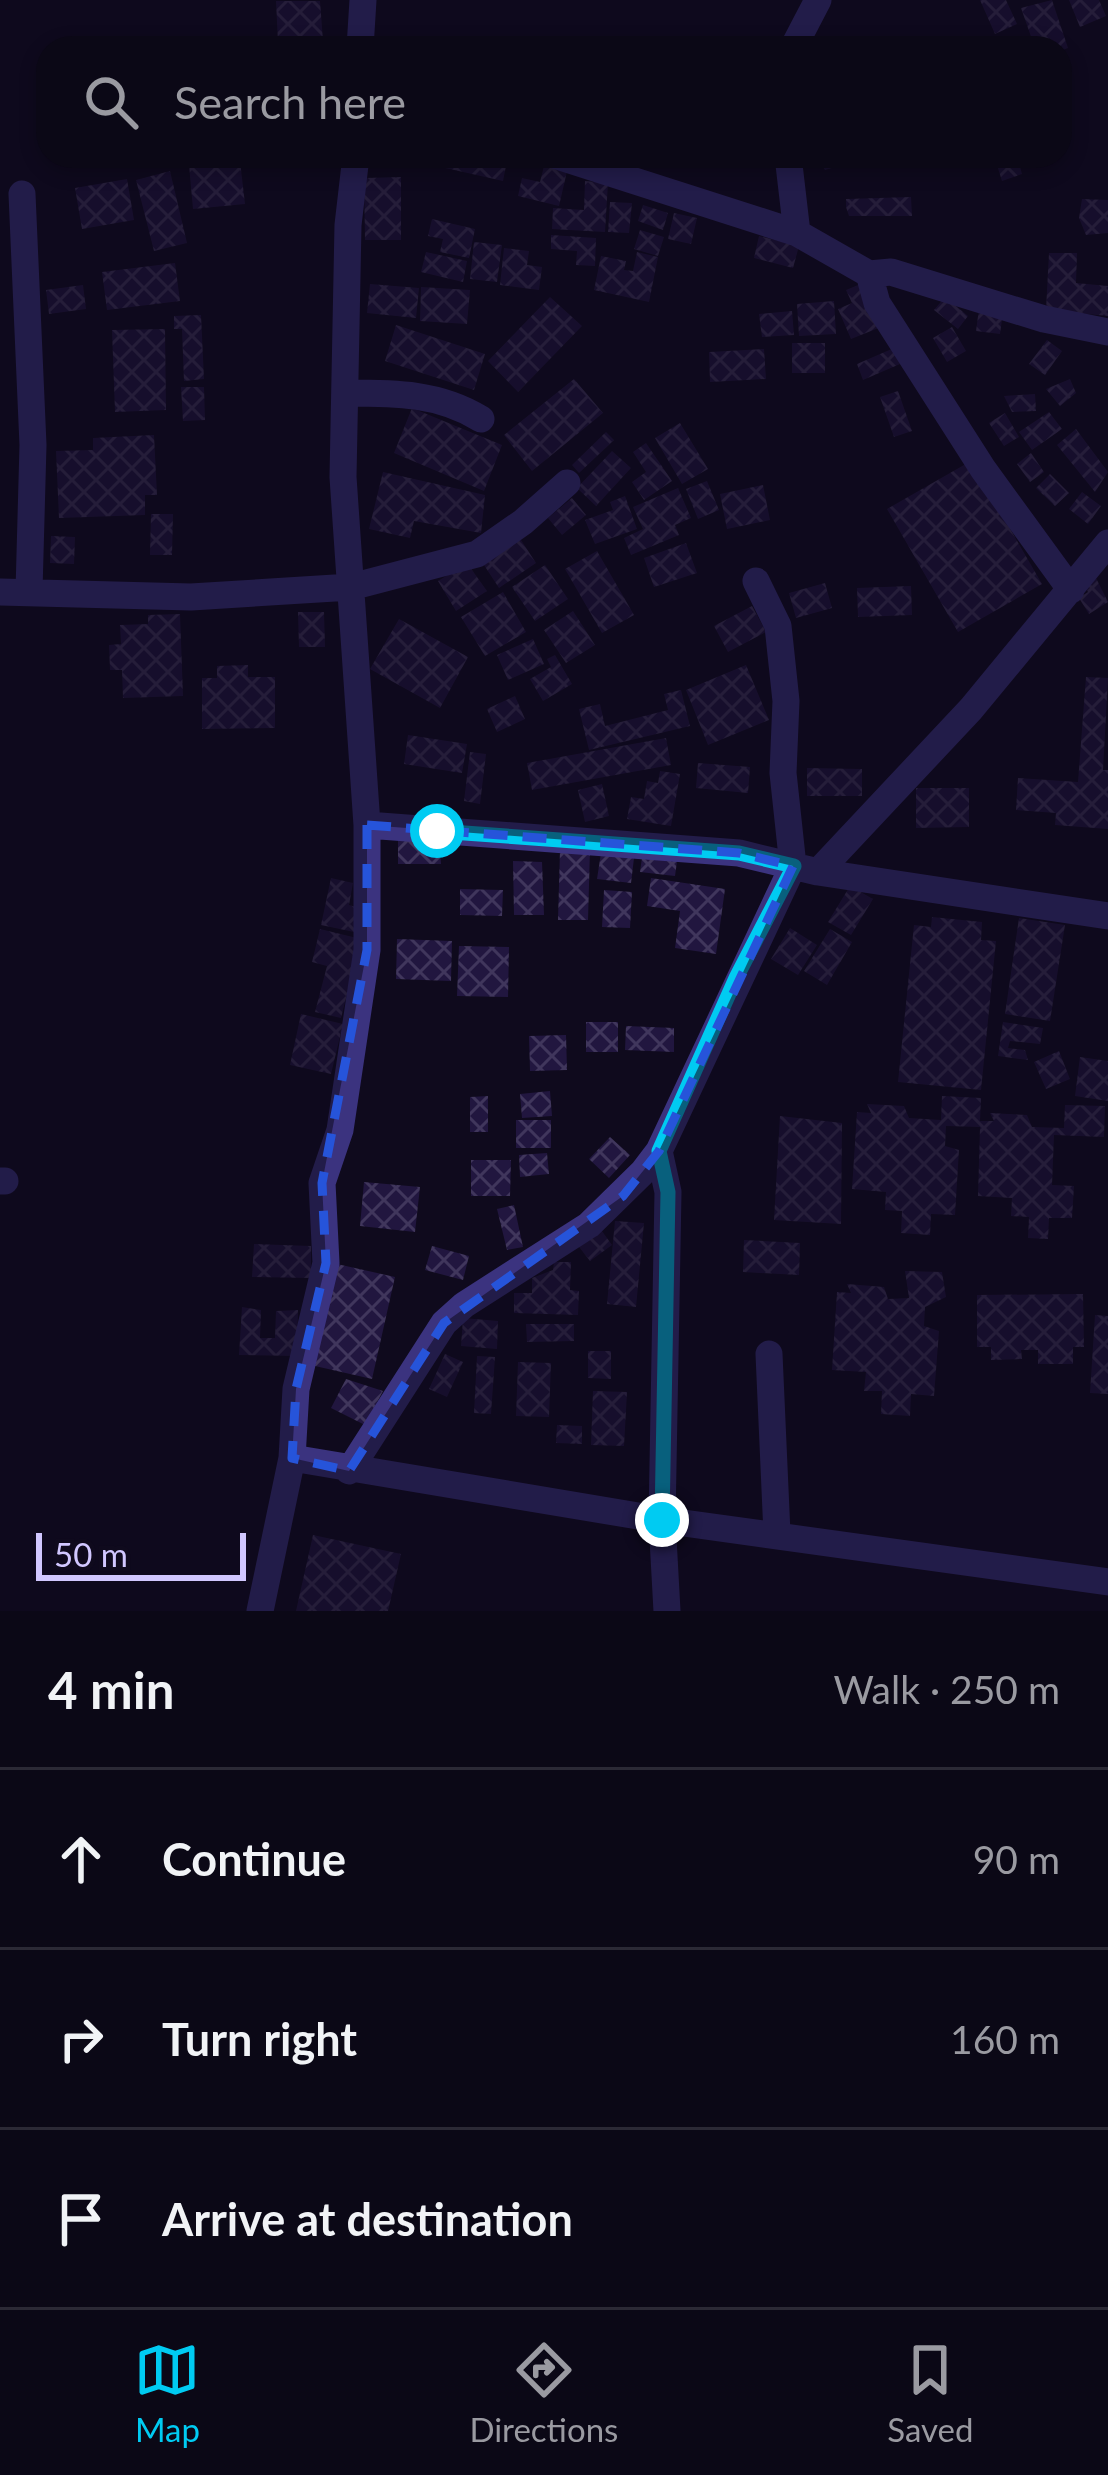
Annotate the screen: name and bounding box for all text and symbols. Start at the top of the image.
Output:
search box [36,36,1072,168]
icon: search [78,69,144,135]
text: Search here [174,75,406,129]
route start [410,804,464,858]
route end [635,1493,689,1547]
scale bar [36,1527,246,1580]
text: 50 m [54,1534,128,1574]
text: 4 min [48,1659,174,1720]
text: Walk · 250 m [833,1666,1060,1712]
icon: ahead [48,1826,114,1892]
text: Continue [162,1832,346,1886]
text: 90 m [973,1836,1060,1882]
icon: right [48,2006,114,2072]
text: Turn right [162,2012,357,2066]
text: 160 m [950,2016,1060,2062]
icon: arrive [48,2186,114,2252]
text: Arrive at destination [162,2192,573,2246]
tab: Map [134,2337,200,2449]
tab: Directions [469,2337,618,2449]
tab: Saved [887,2337,974,2449]

